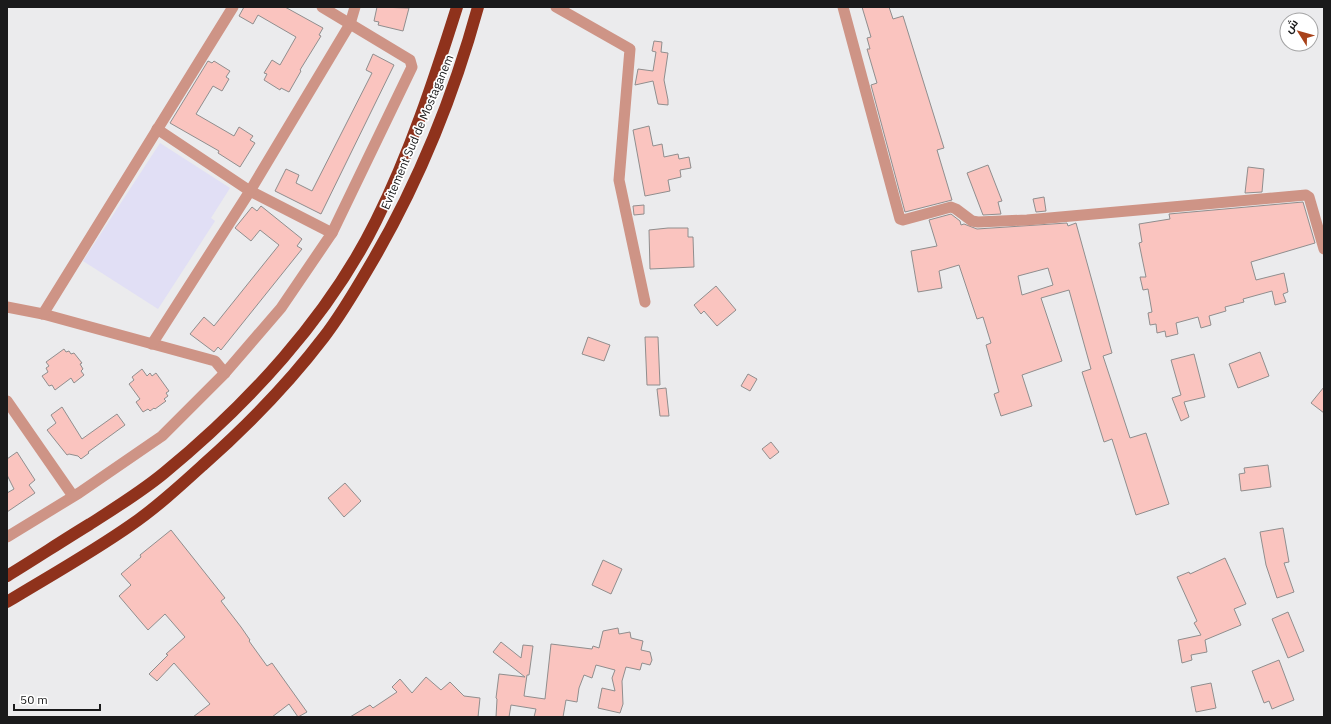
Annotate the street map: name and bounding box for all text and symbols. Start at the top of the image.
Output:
north arrow [1279,12,1319,52]
text: ش [1281,16,1301,36]
street label: Evitement Sud de Mostaganem [377,52,457,212]
scale bar [14,686,100,712]
text: 50 m [20,692,48,707]

